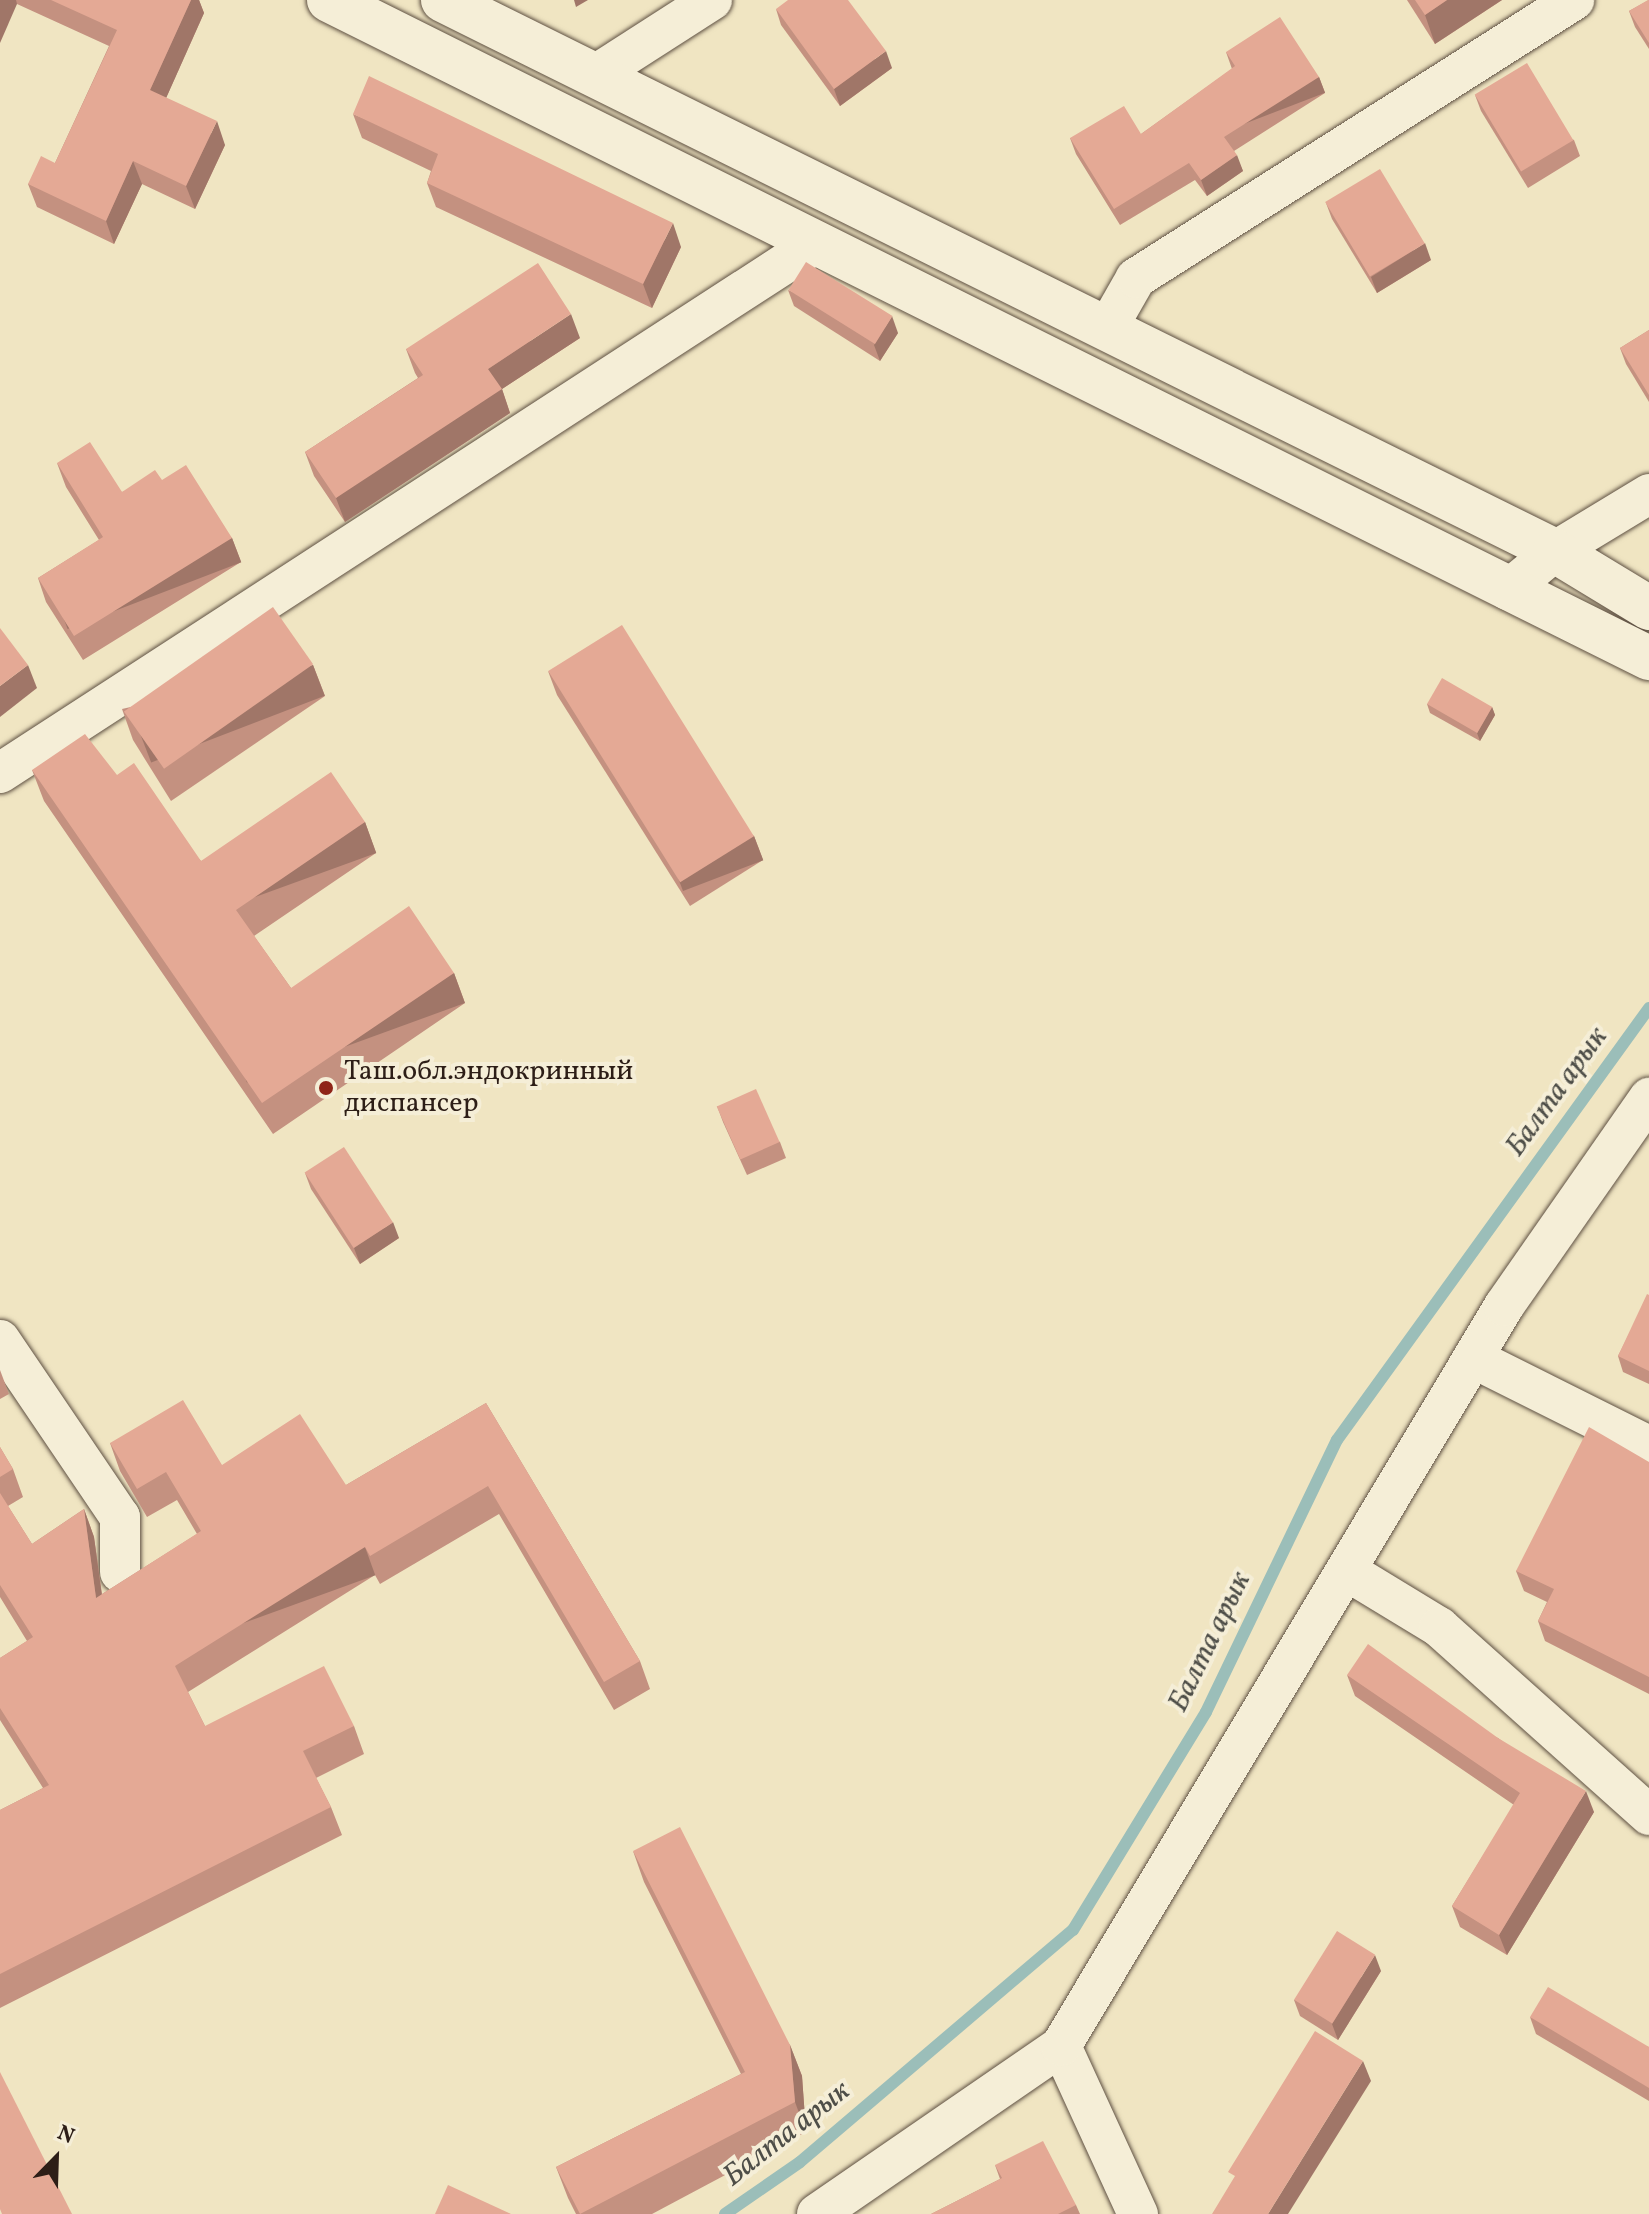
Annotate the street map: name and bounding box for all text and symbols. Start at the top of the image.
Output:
water label: Балта арык [1498,1021,1616,1163]
place label: Таш.обл.эндокринный диспансер [344,1055,633,1121]
marker: Таш.обл.эндокринный диспансер [315,1077,337,1099]
water label: Балта арык [1161,1567,1259,1717]
water label: Балта арык [717,2074,857,2194]
north arrow [16,2118,96,2198]
text: N [52,2118,79,2153]

